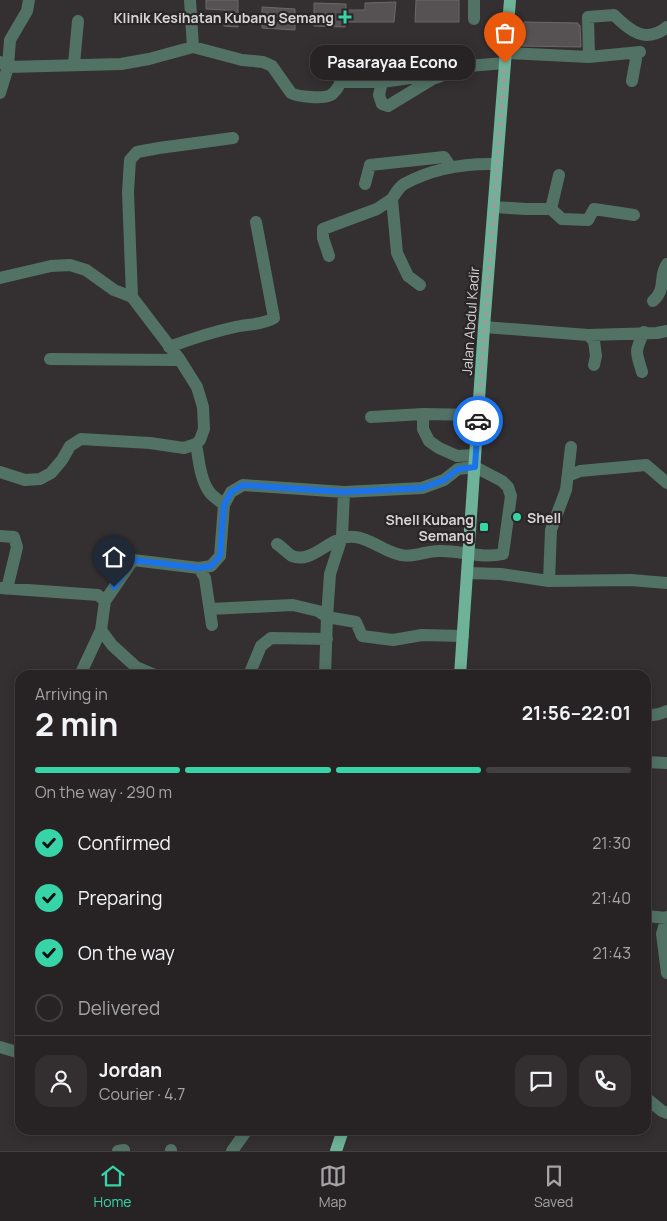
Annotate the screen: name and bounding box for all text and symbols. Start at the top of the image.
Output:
place label: Klinik Kesihatan Kubang Semang [113,8,334,27]
marker: Klinik Kesihatan Kubang Semang [338,10,352,24]
pin [484,12,526,63]
icon: bag [491,19,519,47]
callout: Pasarayaa Econo [310,46,475,80]
text: Pasarayaa Econo [327,51,458,73]
street label: Jalan Abdul Kadir [457,266,483,376]
courier [453,396,503,446]
icon: car [464,407,492,435]
place label: Shell [527,508,561,527]
place label: Shell Kubang Semang [386,510,474,545]
marker: Shell [511,511,523,523]
marker: Shell Kubang Semang [478,521,490,533]
pin [93,536,135,587]
icon: home [100,543,128,571]
text: Arriving in [35,683,108,705]
text: 21:56–22:01 [522,700,631,726]
text: 2 min [35,702,118,746]
text: On the way · 290 m [35,781,172,803]
icon: check [35,829,63,857]
text: Confirmed [78,830,171,856]
text: 21:30 [592,832,631,854]
icon: check [35,884,63,912]
text: Preparing [78,885,163,911]
text: 21:40 [592,887,631,909]
icon: check [35,939,63,967]
text: On the way [78,940,175,966]
text: 21:43 [593,942,631,964]
text: Delivered [78,995,160,1021]
button: person [35,1055,87,1107]
button: chat [515,1055,567,1107]
button: phone [579,1055,631,1107]
text: Jordan [99,1057,162,1083]
text: Courier · 4.7 [99,1083,185,1105]
tab: Home [94,1162,131,1211]
tab: Map [319,1162,347,1211]
tab: Saved [534,1162,573,1211]

